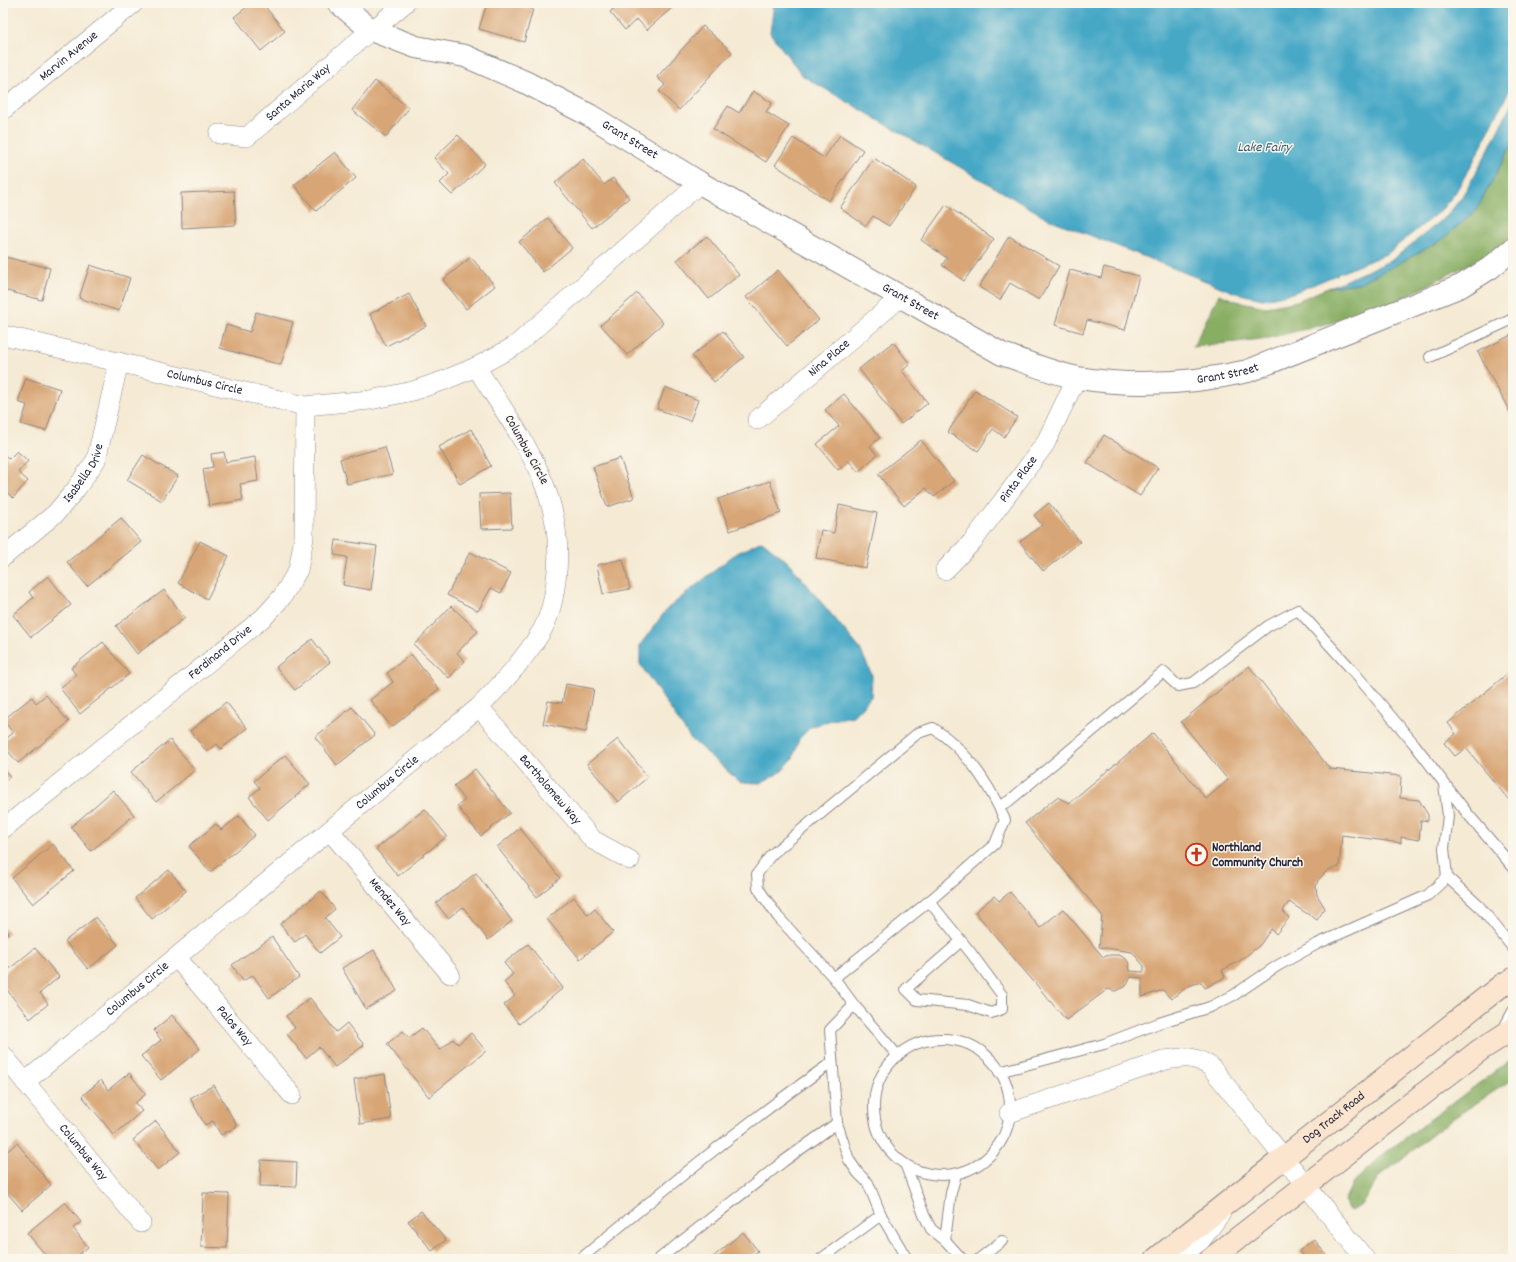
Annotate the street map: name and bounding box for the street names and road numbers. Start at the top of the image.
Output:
street label: Marvin Avenue [35,26,103,86]
street label: Santa Maria Way [262,59,336,126]
street label: Grant Street [598,115,662,165]
street label: Grant Street [878,278,943,326]
street label: Nina Place [804,335,855,382]
street label: Grant Street [1196,358,1262,389]
street label: Columbus Circle [165,364,245,401]
street label: Columbus Circle [499,412,553,489]
street label: Isabella Drive [59,442,109,507]
street label: Pinta Place [995,452,1043,507]
street label: Ferdinand Drive [184,621,256,684]
street label: Bartholomew Way [514,750,586,830]
street label: Columbus Circle [352,751,423,815]
street label: Mendez Way [364,874,416,931]
street label: Columbus Circle [102,957,174,1021]
street label: Palos Way [211,1002,257,1051]
street label: Dog Track Road [1299,1087,1369,1149]
street label: Columbus Way [54,1120,113,1185]

